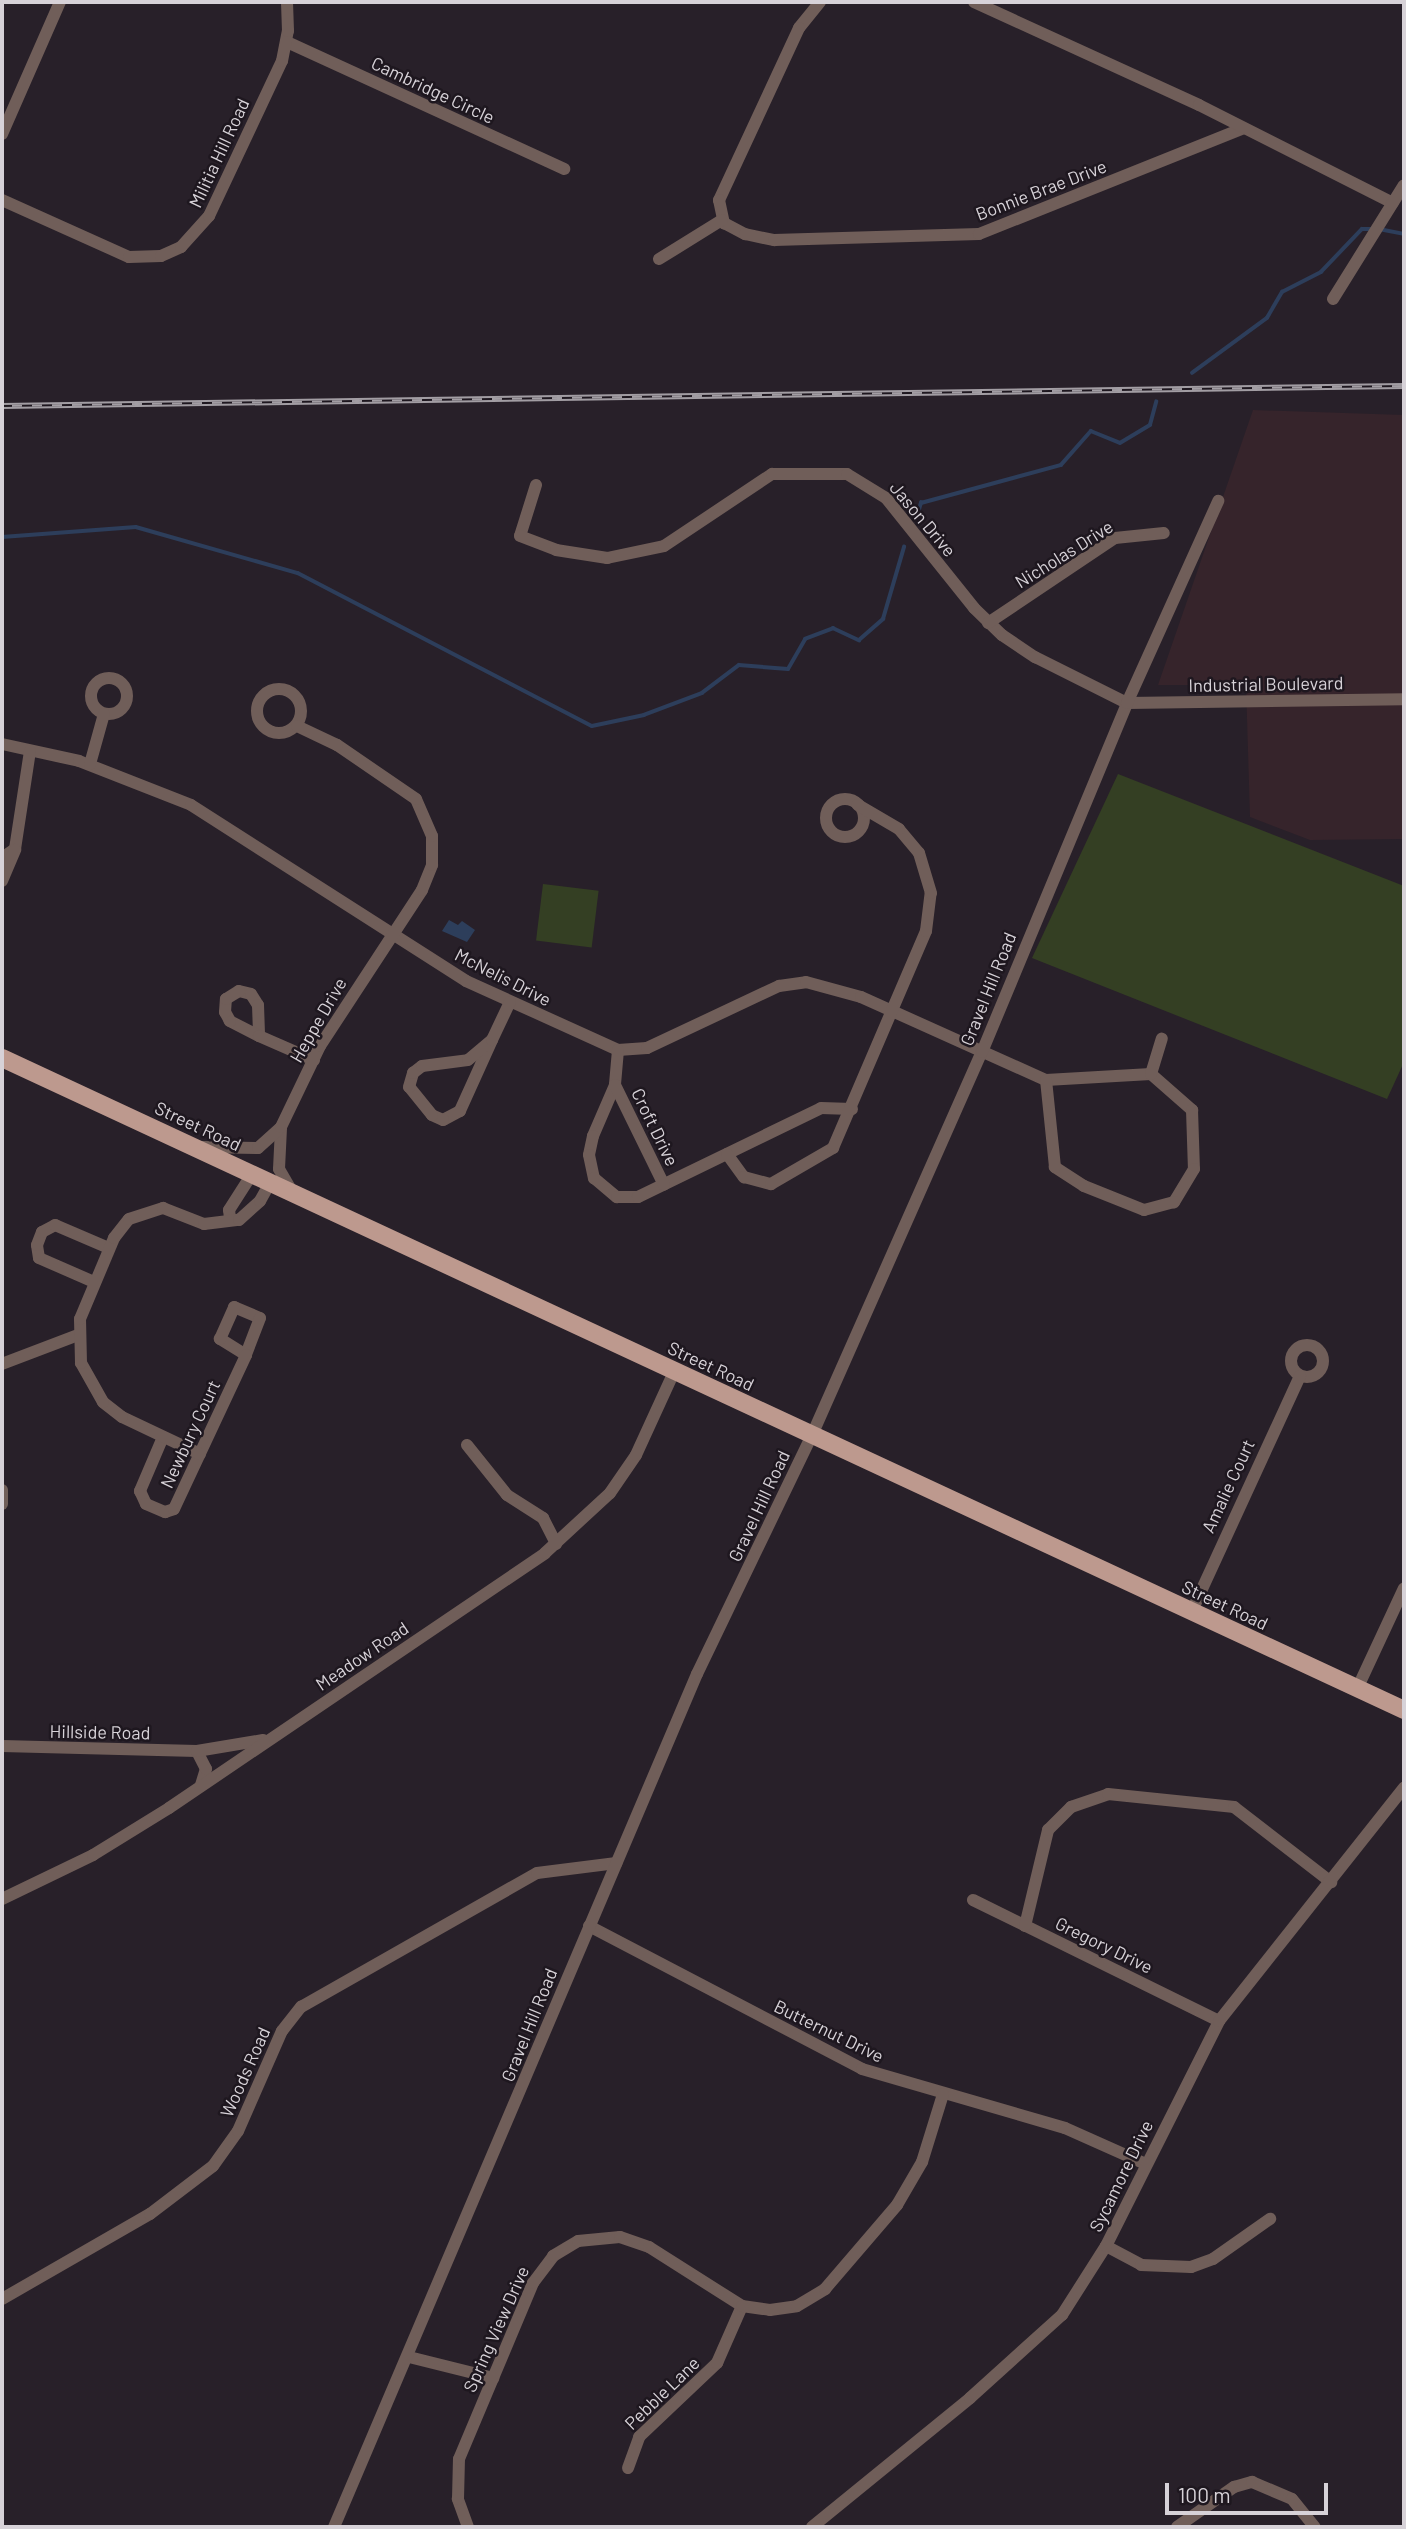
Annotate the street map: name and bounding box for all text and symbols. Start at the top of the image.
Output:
street label: Cambridge Circle [368,52,498,128]
street label: Militia Hill Road [184,95,254,211]
street label: Bonnie Brae Drive [972,155,1110,225]
street label: Jason Drive [885,477,961,561]
street label: Nicholas Drive [1011,515,1117,593]
street label: Industrial Boulevard [1188,672,1344,696]
street label: Gravel Hill Road [955,929,1021,1049]
street label: McNelis Drive [451,944,555,1010]
street label: Heppe Drive [285,974,351,1066]
street label: Croft Drive [627,1085,683,1169]
street label: Street Road [152,1097,244,1155]
street label: Street Road [665,1337,757,1395]
street label: Newbury Court [156,1377,224,1491]
street label: Amalie Court [1197,1436,1259,1536]
street label: Gravel Hill Road [724,1447,794,1565]
street label: Street Road [1179,1576,1271,1634]
street label: Meadow Road [312,1617,412,1695]
street label: Hillside Road [49,1720,151,1744]
street label: Gregory Drive [1052,1912,1156,1978]
street label: Gravel Hill Road [496,1965,562,2085]
street label: Butternut Drive [771,1995,887,2067]
street label: Woods Road [216,2024,274,2120]
street label: Sycamore Drive [1085,2117,1157,2235]
street label: Spring View Drive [459,2263,533,2395]
street label: Pebble Lane [620,2352,704,2434]
scale bar [1168,2470,1331,2514]
text: 100 m [1178,2482,1231,2507]

